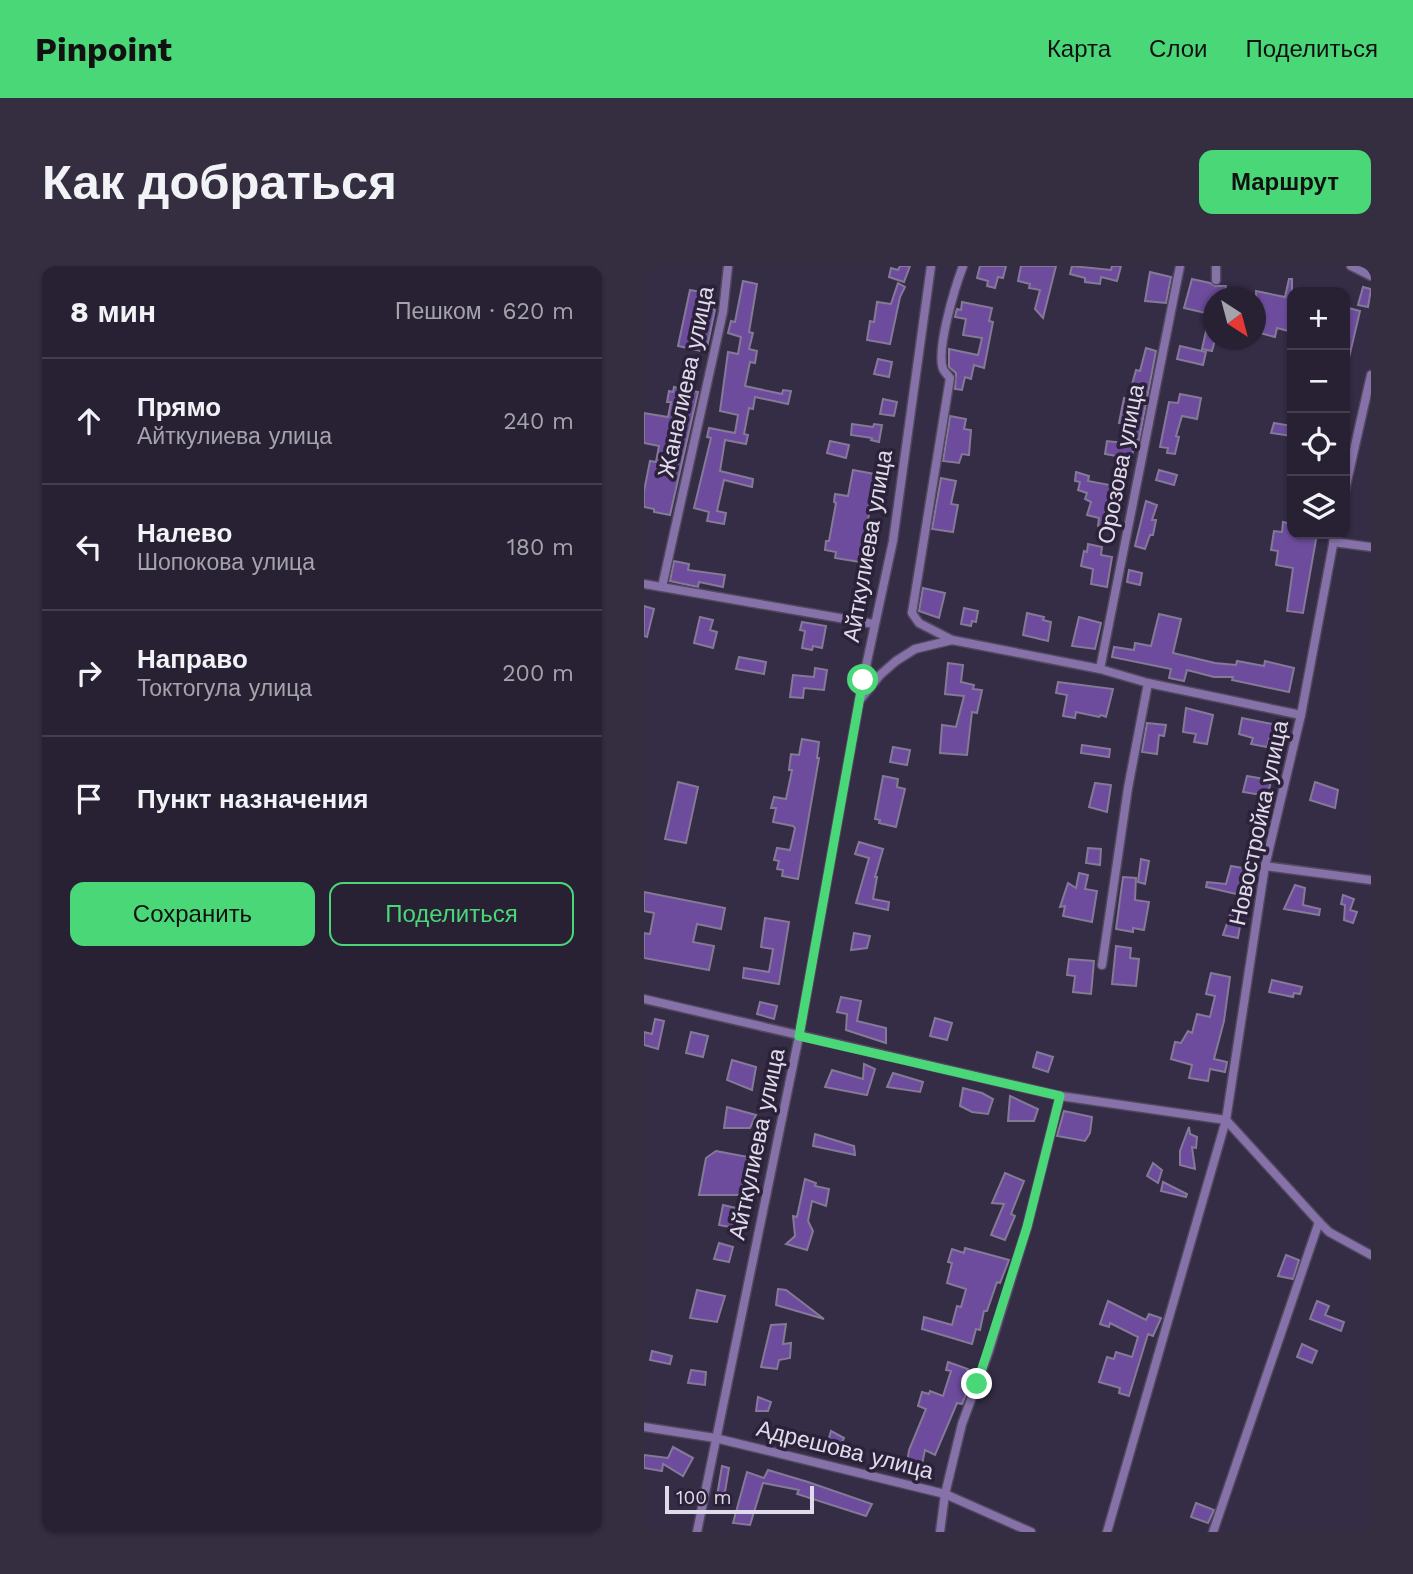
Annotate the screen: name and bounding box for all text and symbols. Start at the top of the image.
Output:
text: Pinpoint [35,30,172,69]
text: Карта [1047,35,1111,63]
text: Слои [1149,35,1207,63]
text: Поделиться [1245,35,1378,63]
button: Маршрут [1199,150,1371,214]
text: Как добраться [42,153,397,211]
street label: Жаналиева улица [653,284,719,480]
north arrow [1203,287,1266,350]
map controls [1287,287,1350,539]
button: + [1287,287,1350,350]
text: 8 мин [70,294,156,329]
text: Пешком · 620 m [395,298,574,325]
button: − [1287,350,1350,413]
street label: Орозова улица [1092,382,1150,546]
text: Прямо [137,392,221,422]
icon: ahead [70,402,108,440]
text: 240 m [503,408,574,435]
button: locate [1287,413,1350,476]
text: Айткулиева улица [137,423,332,450]
street label: Айткулиева улица [838,447,898,644]
button: layers [1287,476,1350,539]
text: Налево [137,518,232,548]
icon: left [70,528,108,566]
text: 180 m [507,534,574,561]
text: Шопокова улица [137,549,315,576]
text: Направо [137,644,248,674]
icon: right [70,654,108,692]
text: 200 m [502,660,574,687]
route start [847,664,878,695]
text: Токтогула улица [137,675,312,702]
street label: Новостройка улица [1224,718,1294,928]
icon: arrive [70,780,108,818]
text: Пункт назначения [137,784,368,814]
button: Сохранить [70,882,315,946]
button: Поделиться [329,882,574,946]
street label: Айткулиева улица [724,1046,791,1242]
route end [961,1368,992,1399]
street label: Адрешова улица [754,1415,936,1485]
scale bar [665,1483,814,1515]
text: 100 m [676,1486,732,1509]

